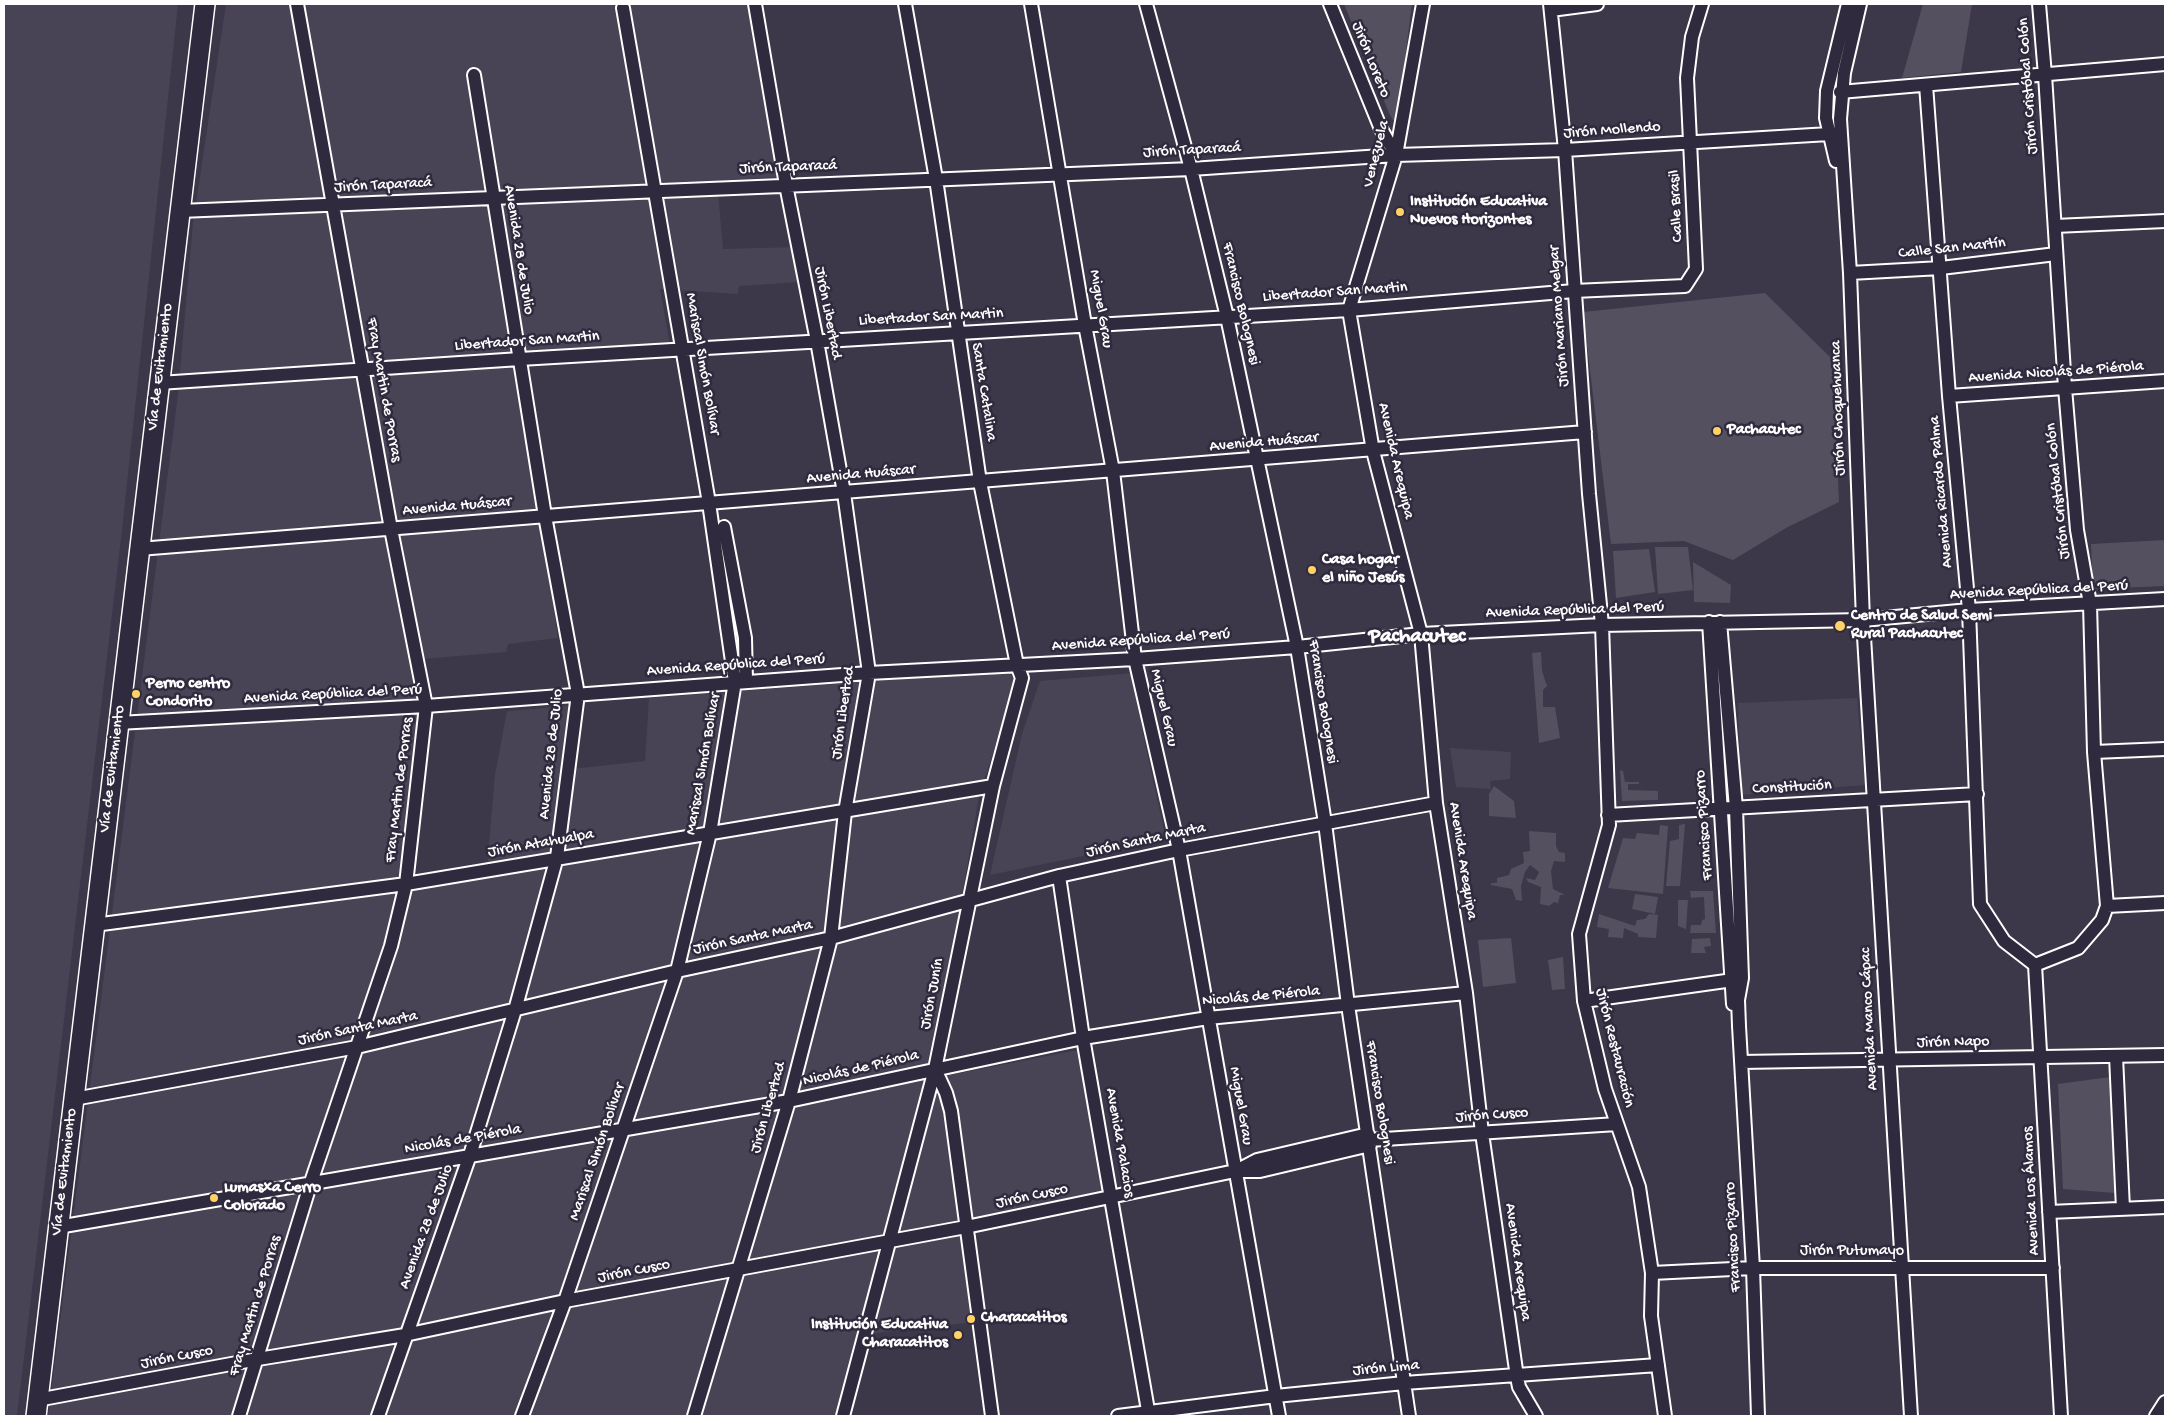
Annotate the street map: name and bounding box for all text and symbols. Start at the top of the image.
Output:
street label: Jirón Cristóbal Colón [2015,17,2043,155]
street label: Jirón Loreto [1346,19,1394,101]
street label: Jirón Mollendo [1563,118,1661,144]
street label: Venezuela [1359,119,1395,189]
street label: Jirón Taparacá [1143,139,1241,163]
street label: Jirón Taparacá [739,157,837,179]
street label: Calle Brasil [1666,169,1688,243]
street label: Jirón Taparacá [334,174,432,198]
street label: Avenida 28 de Julio [498,184,538,316]
place label: Institución Educativa Nuevos Horizontes [1410,193,1547,231]
marker: Institución Educativa Nuevos Horizontes [1394,206,1406,218]
street label: Calle San Martín [1897,234,2007,264]
street label: Francisco Bolognesi [1217,241,1263,367]
street label: Jirón Mariano Melgar [1545,245,1575,387]
street label: Jirón Libertad [809,265,845,361]
street label: Miguel Grau [1084,268,1116,350]
street label: Libertador San Martin [1262,278,1408,308]
street label: Mariscal SImón Bolívar [680,291,724,437]
street label: Vía de Evitamiento [144,302,178,432]
street label: Libertador San Martin [858,305,1004,331]
street label: Fray Martin de Porras [361,316,405,464]
street label: Libertador San Martin [454,327,600,357]
street label: Jirón Choquehuanca [1827,340,1851,476]
street label: Santa Catalina [966,341,1000,443]
street label: Avenida Nicolás de Piérola [1968,357,2144,389]
street label: Avenida Arequipa [1372,401,1418,521]
street label: Avenida Ricardo Palma [1926,415,1958,569]
place label: Pachacutec [1727,421,1801,441]
street label: Jirón Cristóbal Colón [2042,422,2076,560]
marker: Pachacutec [1711,425,1723,437]
street label: Avenida Huáscar [1209,429,1319,457]
street label: Avenida Huáscar [806,461,916,489]
street label: Avenida Huáscar [402,493,512,521]
place label: Casa hogar el niño Jesús [1322,551,1404,589]
marker: Casa hogar el niño Jesús [1306,564,1318,576]
street label: Avenida República del Perú [1949,577,2129,605]
street label: Avenida República del Perú [1485,598,1665,624]
place label: Centro de Salud Semi Rural Pachacutec [1851,607,1992,645]
marker: Centro de Salud Semi Rural Pachacutec [1833,619,1847,633]
street label: Avenida República del Perú [1051,625,1231,657]
district label: Pachacutec [1369,625,1465,651]
street label: Francisco Bolognesi [1303,639,1341,765]
street label: Avenida República del Perú [646,650,826,682]
street label: Jirón Libertad [828,665,860,761]
street label: Miguel Grau [1145,667,1181,749]
place label: Perno centro Condorito [146,675,230,713]
street label: Avenida República del Perú [243,681,423,709]
marker: Perno centro Condorito [130,688,142,700]
street label: Avenida 28 de Julio [536,688,568,820]
street label: Mariscal SImón Bolívar [682,691,726,837]
street label: Vía de Evitamiento [96,704,130,834]
street label: Fray Martin de Porras [382,716,418,864]
street label: Francisco Pizarro [1692,769,1718,881]
street label: Constitución [1752,776,1832,800]
street label: Avenida Arequipa [1443,801,1481,921]
street label: Jirón Santa Marta [1085,819,1207,863]
street label: Jirón Atahualpa [486,825,596,863]
street label: Jirón Santa Marta [692,916,814,960]
street label: Avenida Manco Cápac [1857,947,1883,1091]
street label: Jirón Junín [917,957,949,1031]
street label: Nicolás de Piérola [1201,982,1321,1012]
street label: Jirón Restauración [1590,986,1638,1110]
street label: Jirón Santa Marta [297,1007,419,1051]
street label: Jirón Napo [1916,1033,1990,1053]
street label: Francisco Bolognesi [1360,1040,1398,1166]
street label: Nicolás de Piérola [801,1046,921,1092]
street label: Jirón Libertad [747,1060,791,1156]
street label: Miguel Grau [1224,1065,1256,1147]
street label: Mariscal SImón Bolívar [565,1081,631,1223]
street label: Avenida Palacios [1100,1087,1138,1199]
street label: Jirón Cusco [1455,1104,1529,1128]
street label: Vía de Evitamiento [48,1107,82,1237]
street label: Nicolás de Piérola [403,1120,523,1160]
street label: Avenida Los Álamos [2019,1126,2045,1256]
street label: Avenida 28 de Julio [396,1162,458,1292]
place label: Lumasxa Cerro Colorado [224,1179,321,1217]
street label: Jirón Cusco [994,1180,1070,1214]
street label: Francisco Pizarro [1722,1181,1746,1293]
marker: Lumasxa Cerro Colorado [208,1192,220,1204]
street label: Avenida Arequipa [1499,1202,1535,1322]
street label: Fray Martin de Porras [225,1233,287,1379]
street label: Jirón Putumayo [1800,1242,1904,1262]
street label: Jirón Cusco [596,1256,672,1288]
place label: Characatitos [981,1309,1067,1329]
marker: Characatitos [965,1313,977,1325]
place label: Institución Educativa Characatitos [811,1316,948,1354]
marker: Institución Educativa Characatitos [952,1329,964,1341]
street label: Jirón Cusco [139,1342,215,1374]
street label: Jirón Lima [1352,1357,1420,1381]

